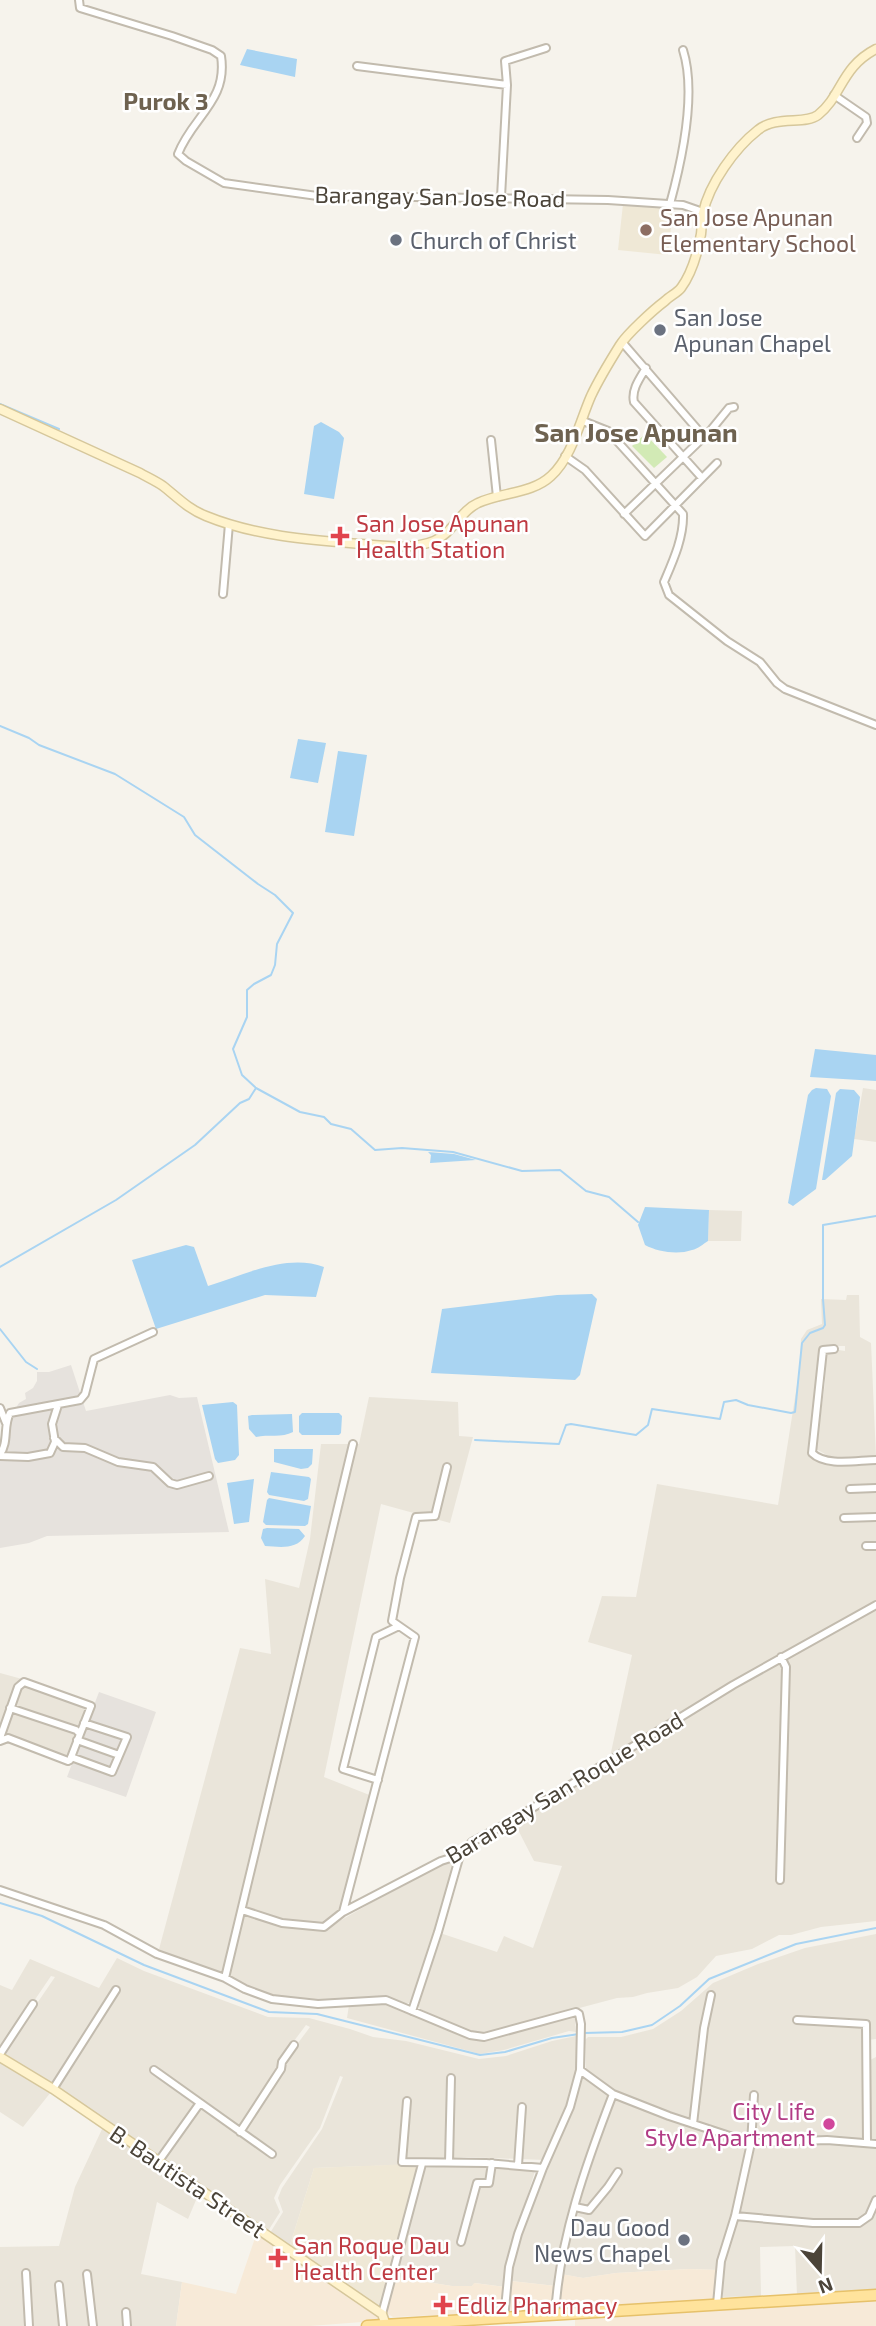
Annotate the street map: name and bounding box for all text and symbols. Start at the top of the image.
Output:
district label: Purok 3 [123,86,209,115]
street label: Barangay San Jose Road [314,180,566,212]
place label: San Jose Apunan Elementary School [660,203,856,257]
marker: San Jose Apunan Elementary School [638,222,654,238]
place label: Church of Christ [410,226,577,254]
marker: Church of Christ [388,232,404,248]
place label: San Jose Apunan Chapel [674,303,831,357]
marker: San Jose Apunan Chapel [652,322,668,338]
district label: San Jose Apunan [534,416,738,447]
place label: San Jose Apunan Health Station [356,509,529,563]
marker: San Jose Apunan Health Station [330,526,350,546]
street label: Barangay San Roque Road [440,1705,688,1869]
place label: City Life Style Apartment [645,2097,815,2151]
marker: City Life Style Apartment [821,2116,837,2132]
street label: B. Bautista Street [105,2119,271,2243]
place label: Dau Good News Chapel [534,2213,670,2267]
place label: San Roque Dau Health Center [294,2231,450,2285]
marker: Dau Good News Chapel [676,2232,692,2248]
north arrow [785,2235,855,2305]
marker: San Roque Dau Health Center [268,2248,288,2268]
text: N [816,2273,836,2300]
place label: Edliz Pharmacy [457,2291,617,2319]
marker: Edliz Pharmacy [435,2297,451,2313]

